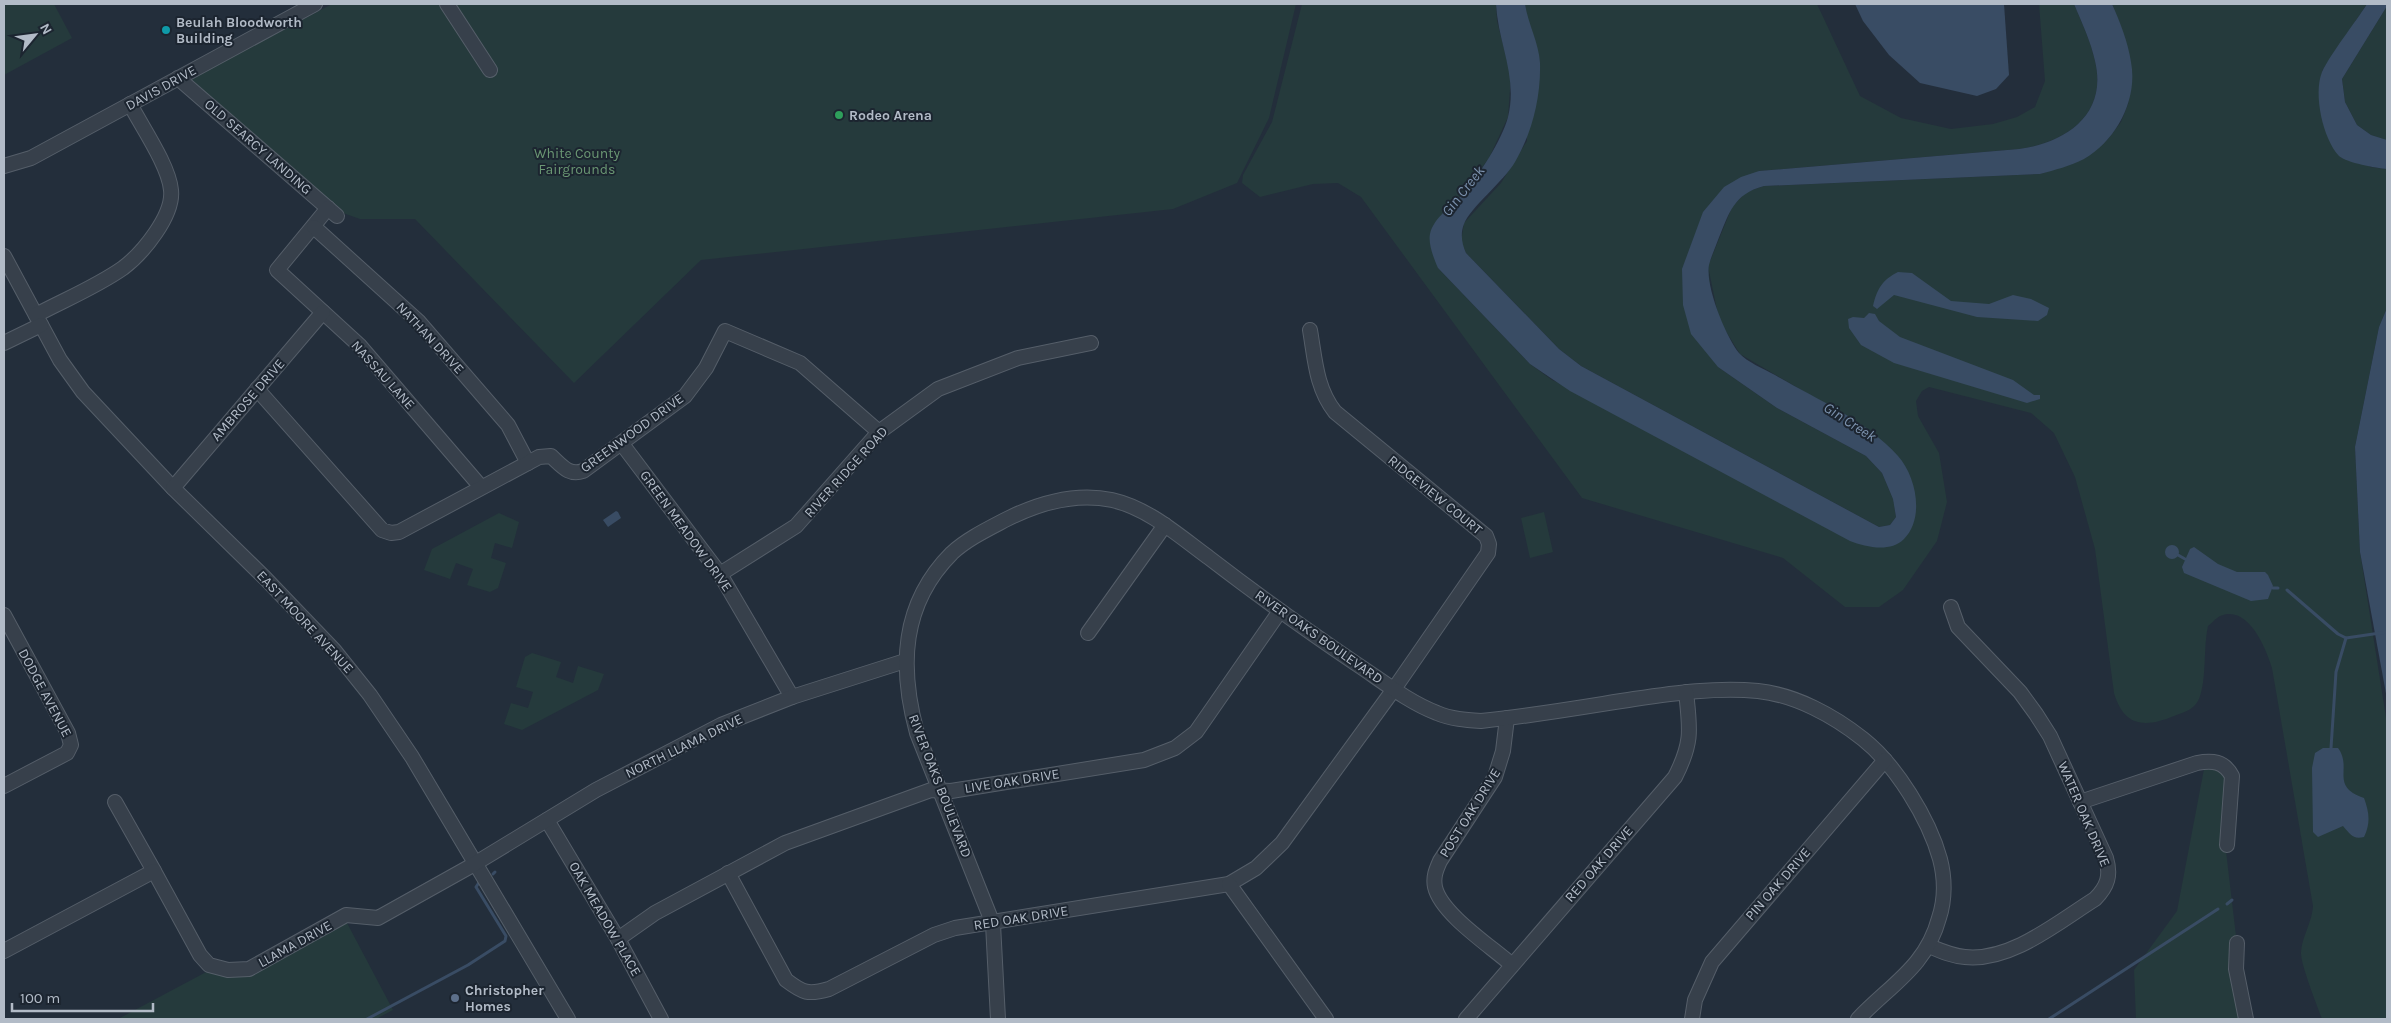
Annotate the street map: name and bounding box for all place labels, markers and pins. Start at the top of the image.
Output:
place label: Beulah Bloodworth Building [176,14,302,47]
marker: Beulah Bloodworth Building [160,24,172,36]
place label: Rodeo Arena [849,107,932,124]
marker: Rodeo Arena [833,109,845,121]
place label: Christopher Homes [465,982,544,1015]
marker: Christopher Homes [449,992,461,1004]

